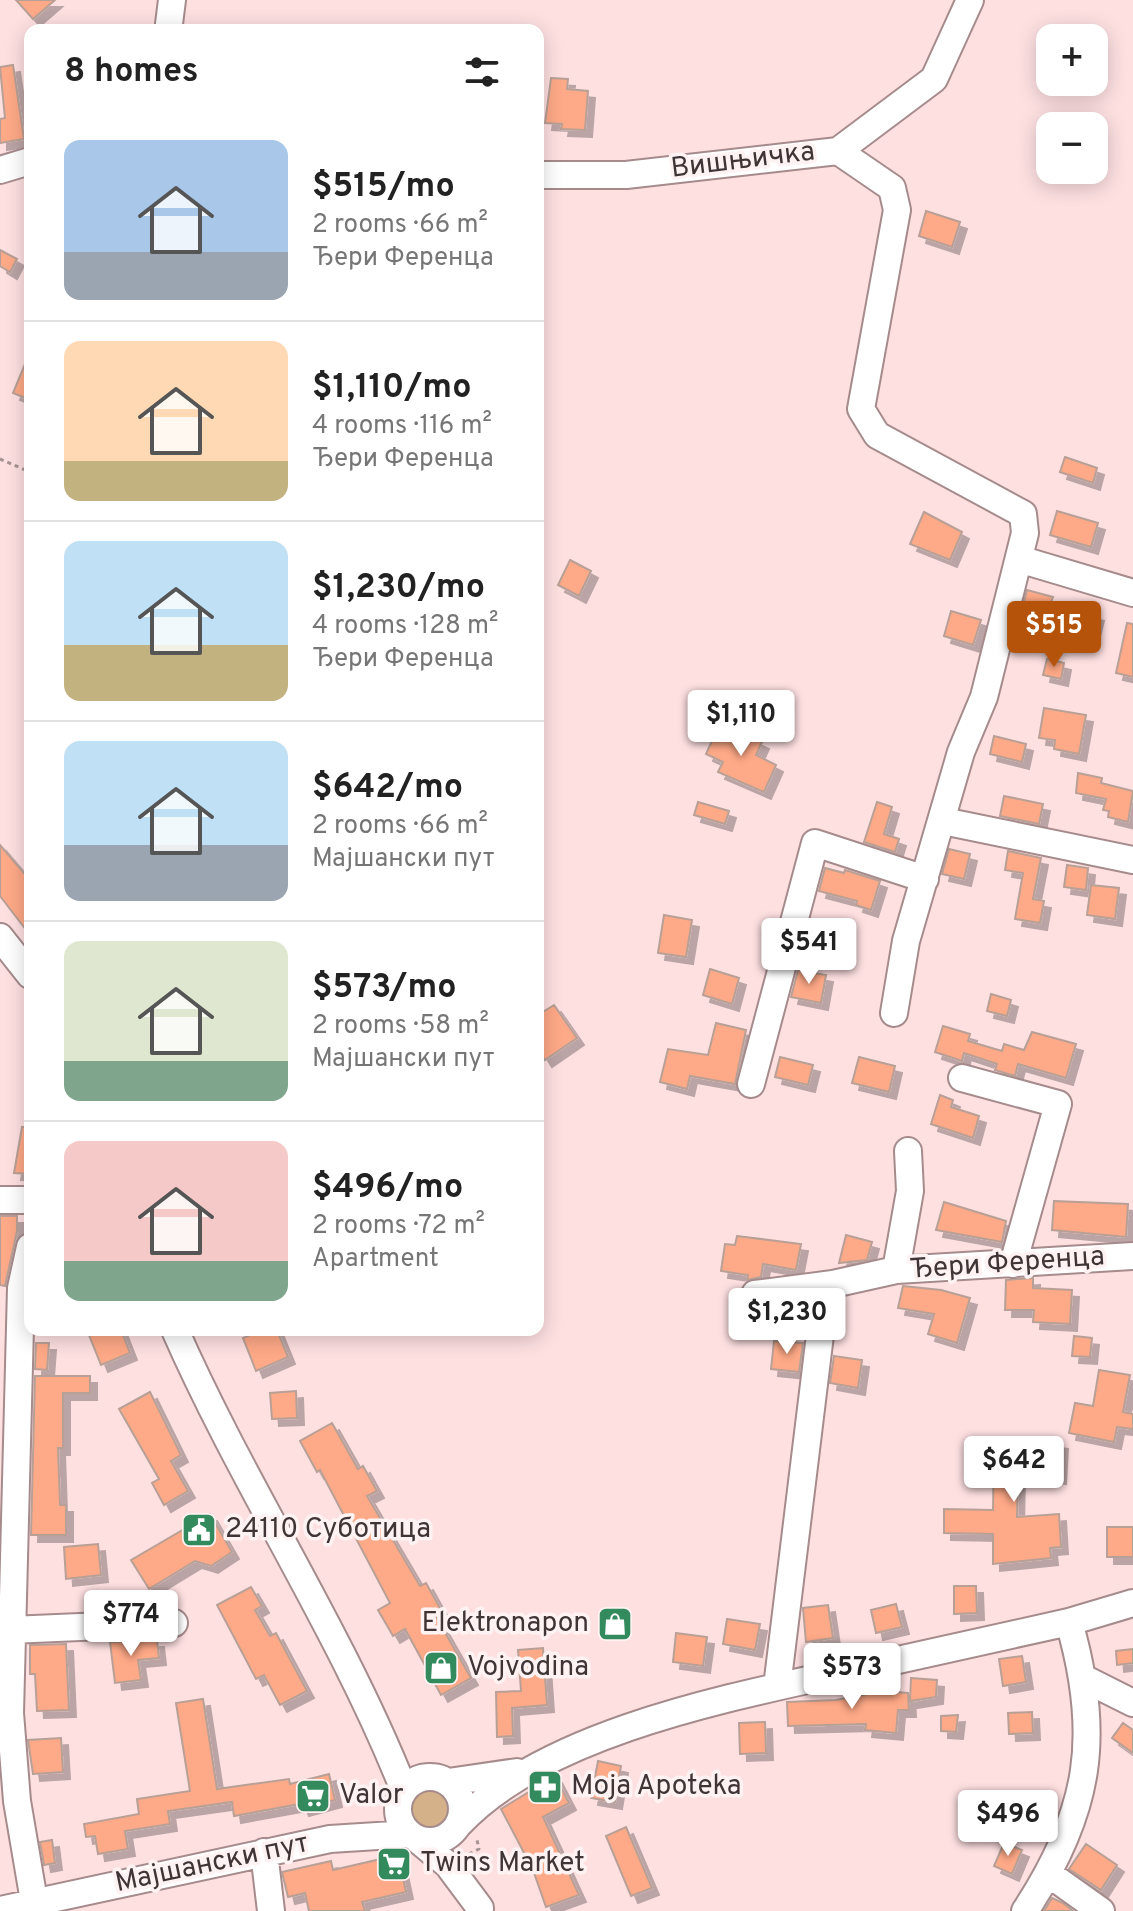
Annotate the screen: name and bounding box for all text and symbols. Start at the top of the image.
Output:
map controls [1036,24,1108,184]
button: + [1036,24,1108,96]
icon: filters [460,50,504,94]
text: 8 homes [64,51,198,94]
button: − [1036,112,1108,184]
street label: Вишњичка [669,134,817,188]
text: $515/mo [312,166,455,209]
icon: home [128,172,224,268]
text: 2 rooms · 66 m² [312,209,488,242]
text: Ђери Ференца [312,242,494,275]
text: $1,110/mo [312,367,472,410]
icon: home [128,373,224,469]
text: 4 rooms · 116 m² [312,410,492,443]
text: Ђери Ференца [312,443,494,476]
text: $1,230/mo [312,567,485,610]
icon: home [128,573,224,669]
pin: $515 [1007,601,1101,669]
text: 4 rooms · 128 m² [312,610,499,643]
text: $515 [1025,610,1083,643]
text: Ђери Ференца [312,643,494,676]
pin: $1,110 [676,690,806,758]
text: $1,110 [706,699,776,732]
text: $642/mo [312,767,463,810]
icon: home [128,773,224,869]
text: 2 rooms · 66 m² [312,810,488,843]
text: Мајшански пут [312,843,495,876]
pin: $541 [762,918,856,986]
text: $541 [779,927,839,960]
text: $573/mo [312,967,457,1010]
icon: home [128,973,224,1069]
text: 2 rooms · 58 m² [312,1010,489,1043]
text: Мајшански пут [312,1043,495,1076]
text: $496/mo [312,1167,463,1210]
icon: home [128,1173,224,1269]
text: 2 rooms · 72 m² [312,1210,485,1243]
street label: Ђери Ференца [908,1239,1106,1289]
text: Apartment [312,1243,439,1276]
pin: $1,230 [722,1288,852,1356]
text: $1,230 [746,1297,828,1330]
pin: $642 [967,1436,1061,1504]
text: $642 [982,1445,1046,1478]
public building icon: 24110 Суботица [180,1511,218,1549]
place label: 24110 Суботица [225,1512,431,1548]
pin: $774 [84,1590,178,1658]
text: $774 [102,1599,160,1632]
shop icon: Elektronapon [596,1605,634,1643]
place label: Elektronapon [422,1606,589,1642]
pin: $573 [805,1643,899,1711]
shop icon: Vojvodina [422,1649,460,1687]
place label: Vojvodina [467,1650,589,1686]
text: $573 [822,1652,882,1685]
pharmacy icon: Moja Apoteka [526,1768,564,1806]
place label: Moja Apoteka [571,1769,741,1805]
supermarket icon: Valor [294,1777,332,1815]
place label: Valor [339,1778,404,1814]
pin: $496 [961,1790,1055,1858]
text: $496 [976,1799,1040,1832]
street label: Мајшански пут [112,1826,312,1902]
supermarket icon: Twins Market [375,1845,413,1883]
place label: Twins Market [420,1846,585,1882]

